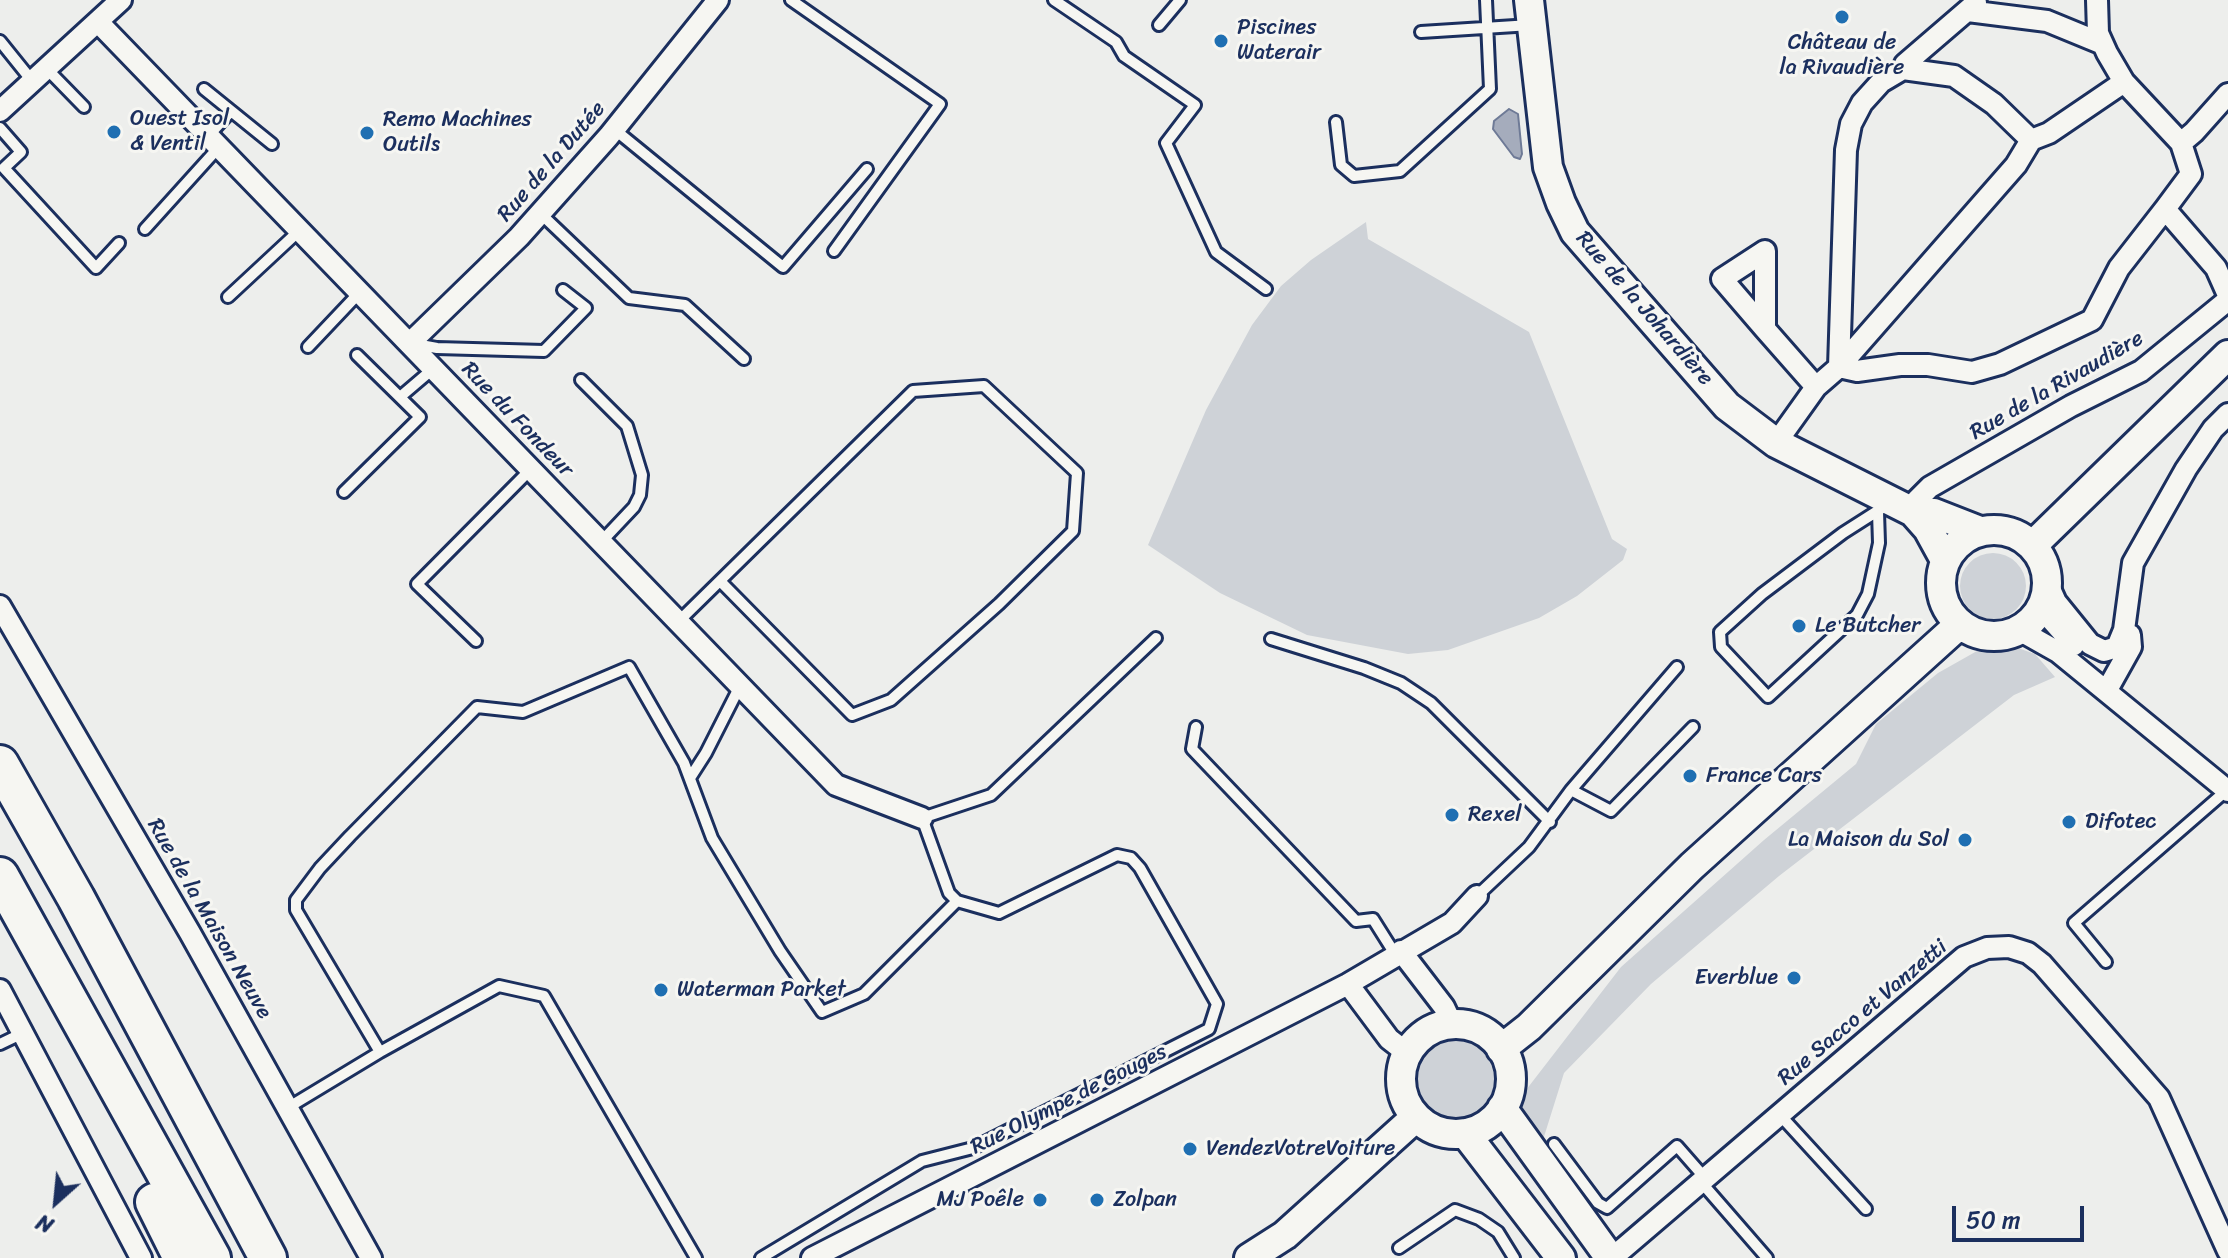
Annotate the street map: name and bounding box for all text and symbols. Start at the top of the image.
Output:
marker: Château de la Rivaudière [1833,8,1851,26]
place label: Piscines Waterair [1237,15,1321,66]
place label: Château de la Rivaudière [1780,30,1904,82]
marker: Piscines Waterair [1212,32,1230,50]
street label: Rue de la Dutée [493,96,611,228]
place label: Ouest Isol & Ventil [130,106,229,158]
place label: Remo Machines Outils [383,107,532,158]
marker: Ouest Isol & Ventil [105,123,123,141]
marker: Remo Machines Outils [358,124,376,142]
street label: Rue de la Johardière [1570,226,1718,392]
street label: Rue de la Rivaudière [1966,326,2148,446]
street label: Rue du Fondeur [455,357,579,483]
place label: Le Butcher [1815,613,1920,639]
marker: Le Butcher [1790,617,1808,635]
place label: France Cars [1706,763,1822,789]
marker: France Cars [1681,767,1699,785]
place label: Rexel [1468,802,1521,828]
marker: Rexel [1443,806,1461,824]
place label: Difotec [2085,809,2156,835]
marker: Difotec [2060,813,2078,831]
street label: Rue de la Maison Neuve [141,814,277,1024]
place label: La Maison du Sol [1788,827,1949,853]
marker: La Maison du Sol [1956,831,1974,849]
street label: Rue Sacco et Vanzetti [1773,934,1953,1092]
place label: Everblue [1695,965,1778,991]
marker: Everblue [1785,969,1803,987]
place label: Waterman Parket [677,977,846,1003]
marker: Waterman Parket [652,981,670,999]
street label: Rue Olympe de Gouges [966,1039,1172,1161]
place label: VendezVotreVoiture [1206,1136,1395,1162]
marker: VendezVotreVoiture [1181,1140,1199,1158]
north arrow [16,1162,96,1242]
place label: MJ Poêle [937,1187,1024,1213]
place label: Zolpan [1113,1187,1177,1213]
scale bar [1956,1190,2088,1240]
marker: MJ Poêle [1031,1191,1049,1209]
marker: Zolpan [1088,1191,1106,1209]
text: 50 m [1966,1199,2021,1241]
text: N [29,1203,61,1245]

